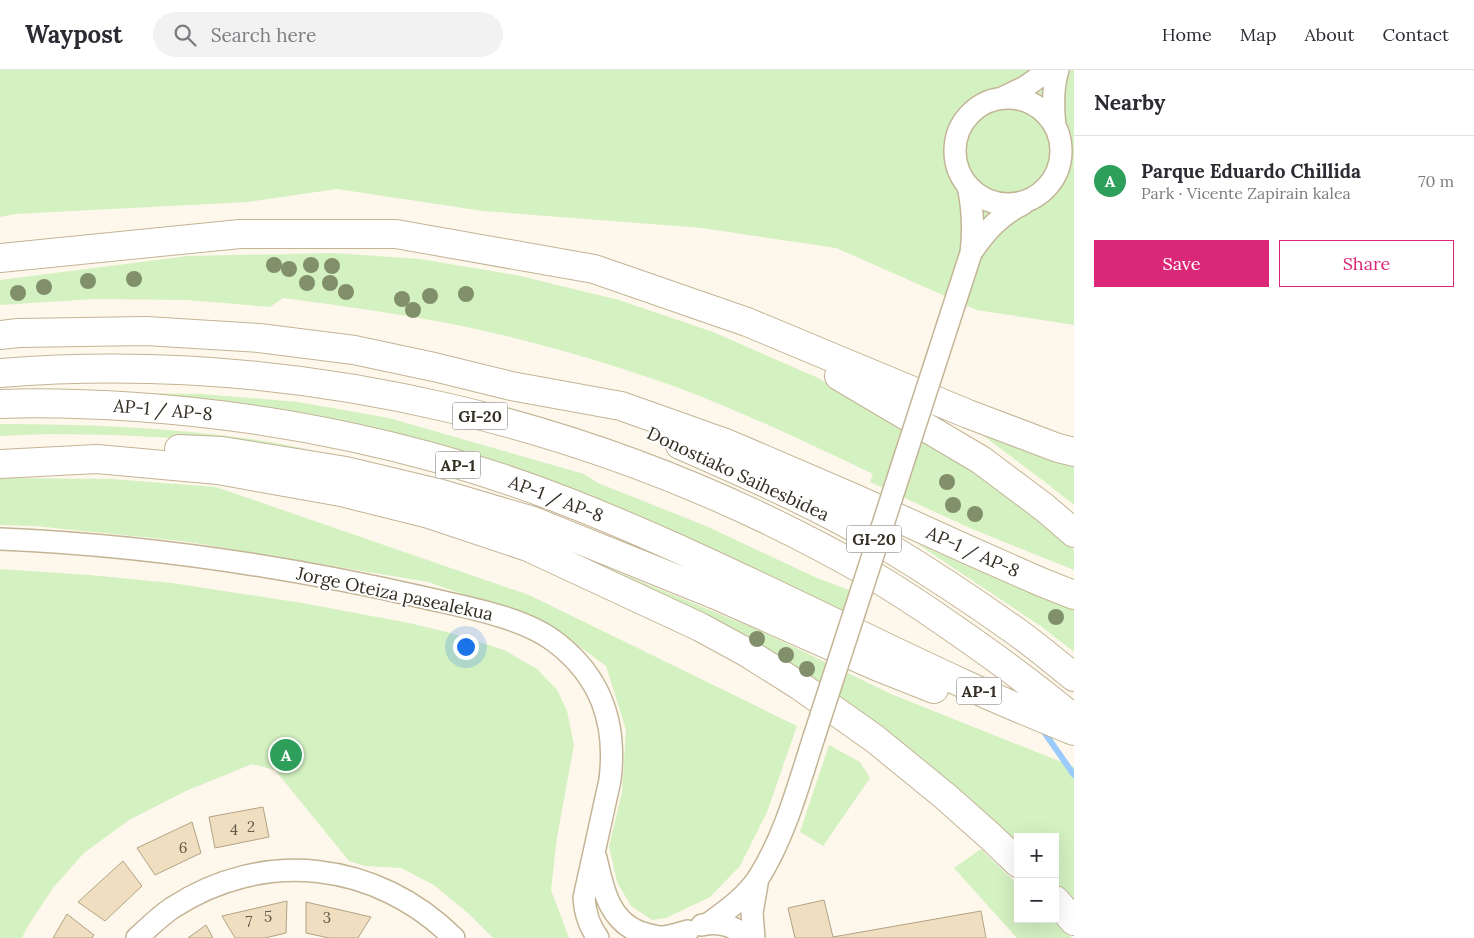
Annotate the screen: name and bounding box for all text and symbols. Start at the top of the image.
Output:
search box [153,12,503,57]
text: Waypost [25,19,123,50]
icon: search [171,21,199,49]
text: Search here [211,23,316,47]
text: Home [1162,23,1212,46]
text: Map [1240,23,1276,46]
text: About [1304,23,1354,46]
text: Contact [1382,23,1449,46]
text: Nearby [1094,89,1165,116]
text: Parque Eduardo Chillida [1141,159,1361,183]
text: A [1105,171,1115,191]
text: 70 m [1418,171,1454,191]
text: Park · Vicente Zapirain kalea [1141,183,1351,203]
button: Save [1094,240,1269,287]
button: Share [1279,240,1454,287]
street label: AP-1 / AP-8 [111,394,214,425]
road number: GI-20 [452,402,508,430]
street label: Donostiako Saihesbidea [643,421,833,526]
road number: AP-1 [436,452,480,478]
street label: AP-1 / AP-8 [505,470,607,527]
street label: AP-1 / AP-8 [922,520,1023,582]
road number: GI-20 [846,526,902,552]
street label: Jorge Oteiza pasealekua [294,561,495,626]
your location [453,634,479,660]
road number: AP-1 [956,678,1002,704]
pin: A [270,736,302,774]
house number: 2 [247,817,255,836]
house number: 4 [230,820,238,839]
map controls [1014,833,1059,923]
button: + [1014,833,1059,878]
house number: 6 [179,838,187,857]
button: − [1014,878,1059,923]
house number: 5 [264,907,272,926]
house number: 3 [323,908,331,927]
house number: 7 [246,912,253,931]

